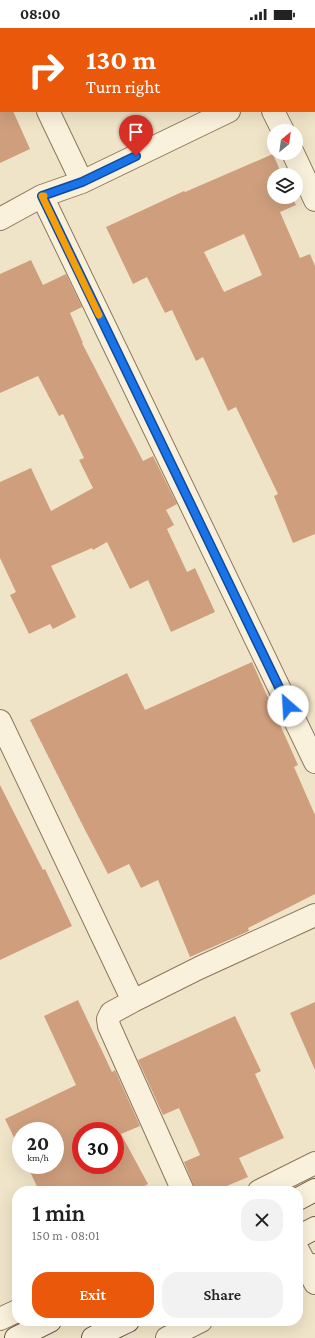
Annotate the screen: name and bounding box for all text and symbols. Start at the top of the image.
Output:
text: 08:00 [20,6,60,22]
icon: right [20,44,72,96]
text: 130 m [86,44,156,75]
text: Turn right [86,77,160,97]
pin [119,115,153,156]
icon: arrive [125,121,147,143]
north arrow [267,124,303,160]
map controls [267,124,303,204]
button: layers [267,168,303,204]
position arrow [267,685,309,727]
speed limit sign: 30 [72,1122,124,1174]
text: 20 [27,1132,49,1154]
text: km/h [27,1152,49,1163]
text: 1 min [32,1199,85,1226]
button: close [241,1199,283,1241]
text: 150 m · 08:01 [32,1228,100,1243]
button: Exit [32,1272,154,1318]
button: Share [162,1272,283,1318]

